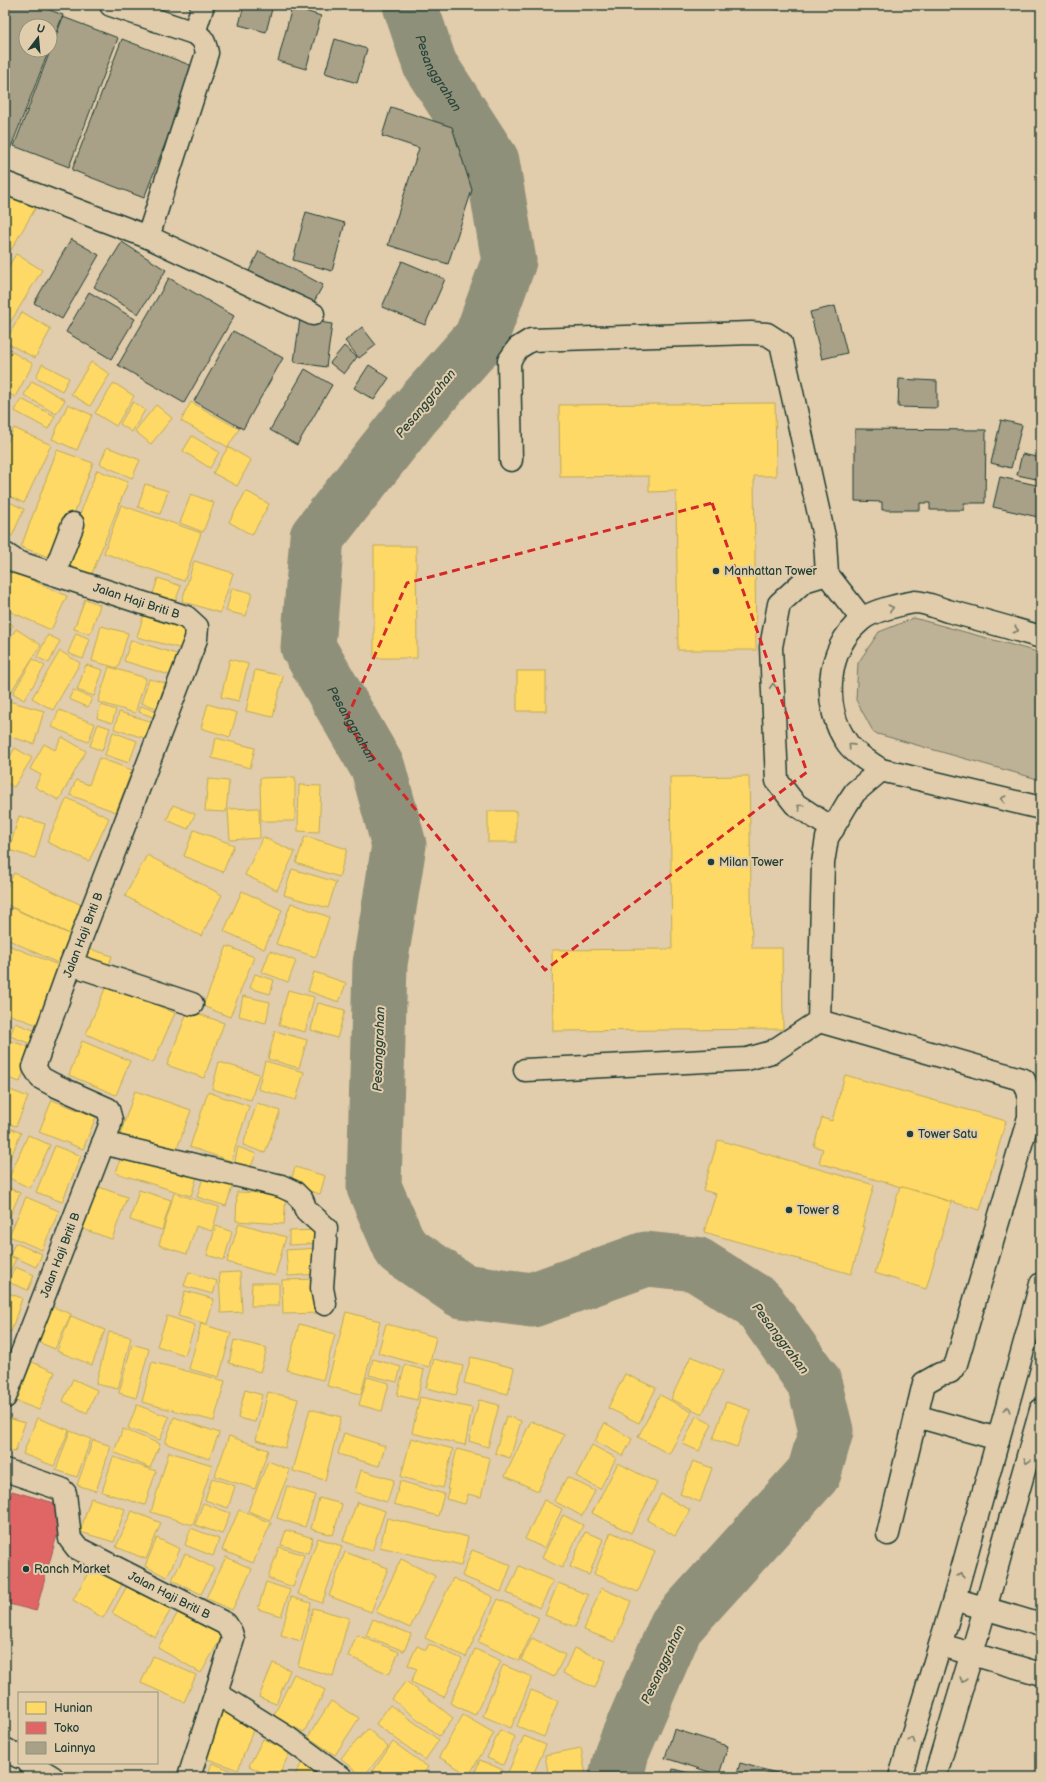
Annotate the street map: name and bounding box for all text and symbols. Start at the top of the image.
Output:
north arrow [18,18,58,58]
text: U [35,22,46,36]
water label: Pesanggrahan [411,33,465,115]
water label: Pesanggrahan [392,366,459,441]
place label: Manhattan Tower [724,564,818,579]
marker: Manhattan Tower [711,566,721,576]
street label: Jalan Haji Briti B [91,580,181,622]
one-way arrow [887,605,894,613]
one-way arrow [1012,625,1019,634]
water label: Pesanggrahan [323,683,380,765]
one-way arrow [768,683,777,690]
one-way arrow [848,743,855,750]
one-way arrow [1000,795,1006,803]
one-way arrow [797,804,804,812]
place label: Milan Tower [719,855,784,870]
marker: Milan Tower [706,857,716,867]
street label: Jalan Haji Briti B [60,890,107,980]
water label: Pesanggrahan [370,1006,388,1092]
place label: Tower Satu [918,1127,977,1142]
marker: Tower Satu [905,1129,915,1139]
place label: Tower 8 [797,1203,839,1218]
marker: Tower 8 [784,1205,794,1215]
street label: Jalan Haji Briti B [37,1210,84,1300]
water label: Pesanggrahan [748,1300,812,1377]
one-way arrow [1002,1406,1011,1413]
one-way arrow [1023,1457,1032,1464]
place label: Ranch Market [34,1562,111,1577]
marker: Ranch Market [21,1564,31,1574]
street label: Jalan Haji Briti B [125,1568,213,1623]
one-way arrow [956,1572,965,1579]
water label: Pesanggrahan [638,1623,688,1706]
one-way arrow [959,1676,968,1683]
legend [18,1692,158,1764]
text: Hunian [54,1701,93,1716]
text: Toko [54,1721,79,1736]
one-way arrow [907,1736,916,1743]
text: Lainnya [54,1741,96,1756]

